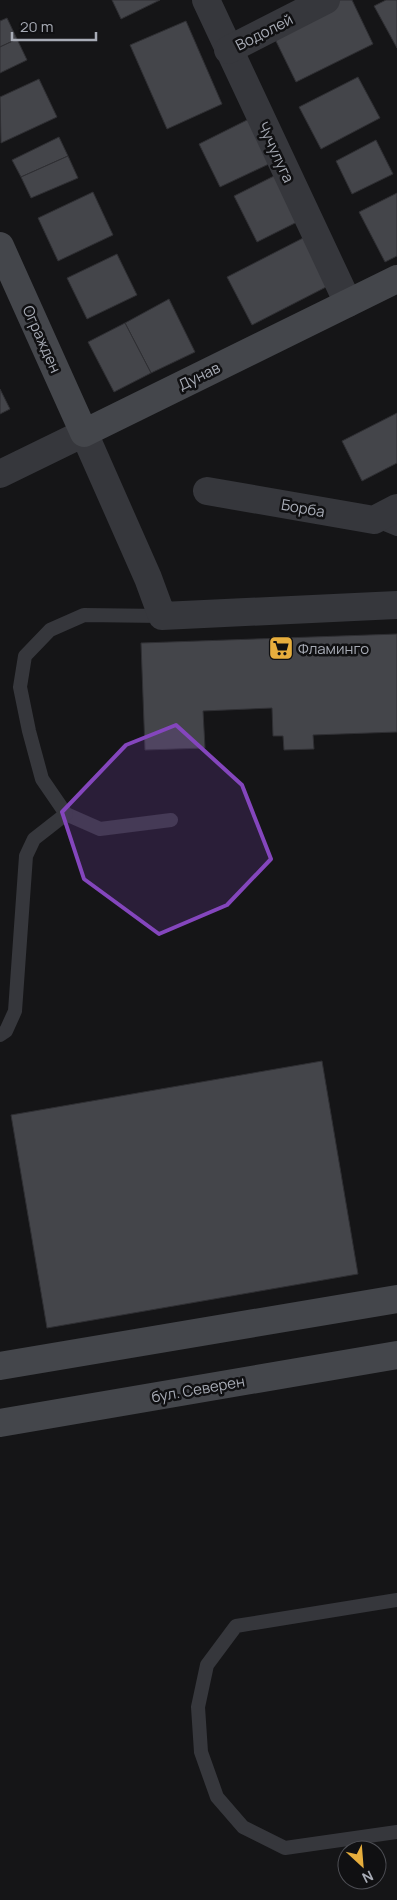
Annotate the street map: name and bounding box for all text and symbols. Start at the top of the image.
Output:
street label: Водолей [232,9,296,55]
scale bar [12,10,96,42]
text: 20 m [20,16,53,37]
street label: Чучулуга [253,118,299,186]
street label: Огражден [18,302,66,376]
street label: Дунав [175,357,223,395]
street label: Борба [280,494,326,522]
supermarket icon: Фламинго [268,635,294,661]
place label: Фламинго [298,638,369,659]
street label: бул. Северен [150,1370,246,1408]
north arrow [337,1840,387,1890]
text: N [359,1866,377,1888]

